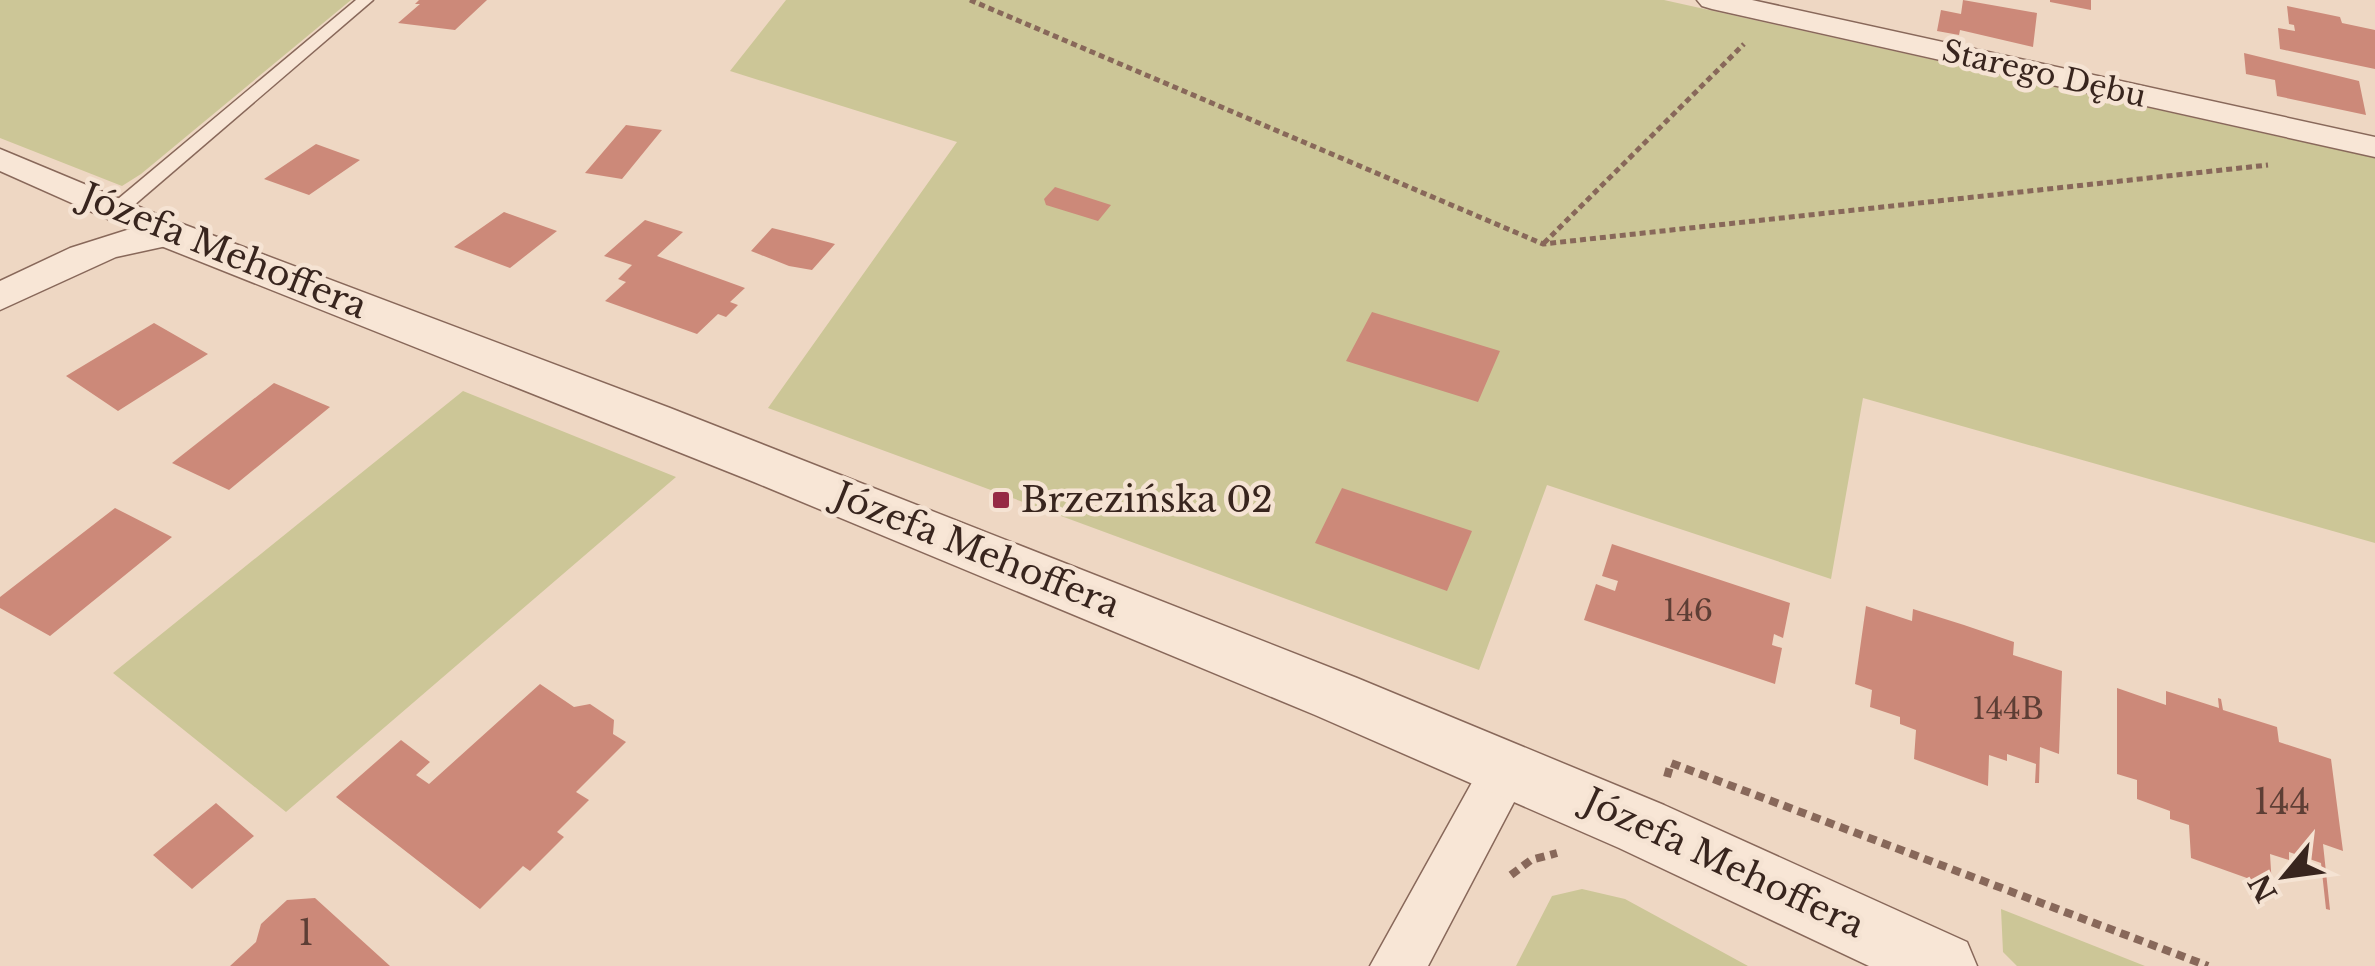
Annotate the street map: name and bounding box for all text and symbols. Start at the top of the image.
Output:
street label: Starego Dębu [1939,32,2150,115]
street label: Józefa Mehoffera [71,172,374,328]
street label: Józefa Mehoffera [824,471,1127,627]
place label: Brzezińska 02 [1021,478,1273,521]
marker: Brzezińska 02 [990,489,1012,511]
house number: 146 [1663,592,1713,629]
house number: 144B [1972,690,2044,727]
street label: Józefa Mehoffera [1574,777,1872,947]
house number: 144 [2254,780,2310,823]
north arrow [2235,826,2335,926]
text: N [2242,868,2285,908]
house number: 1 [298,911,314,954]

